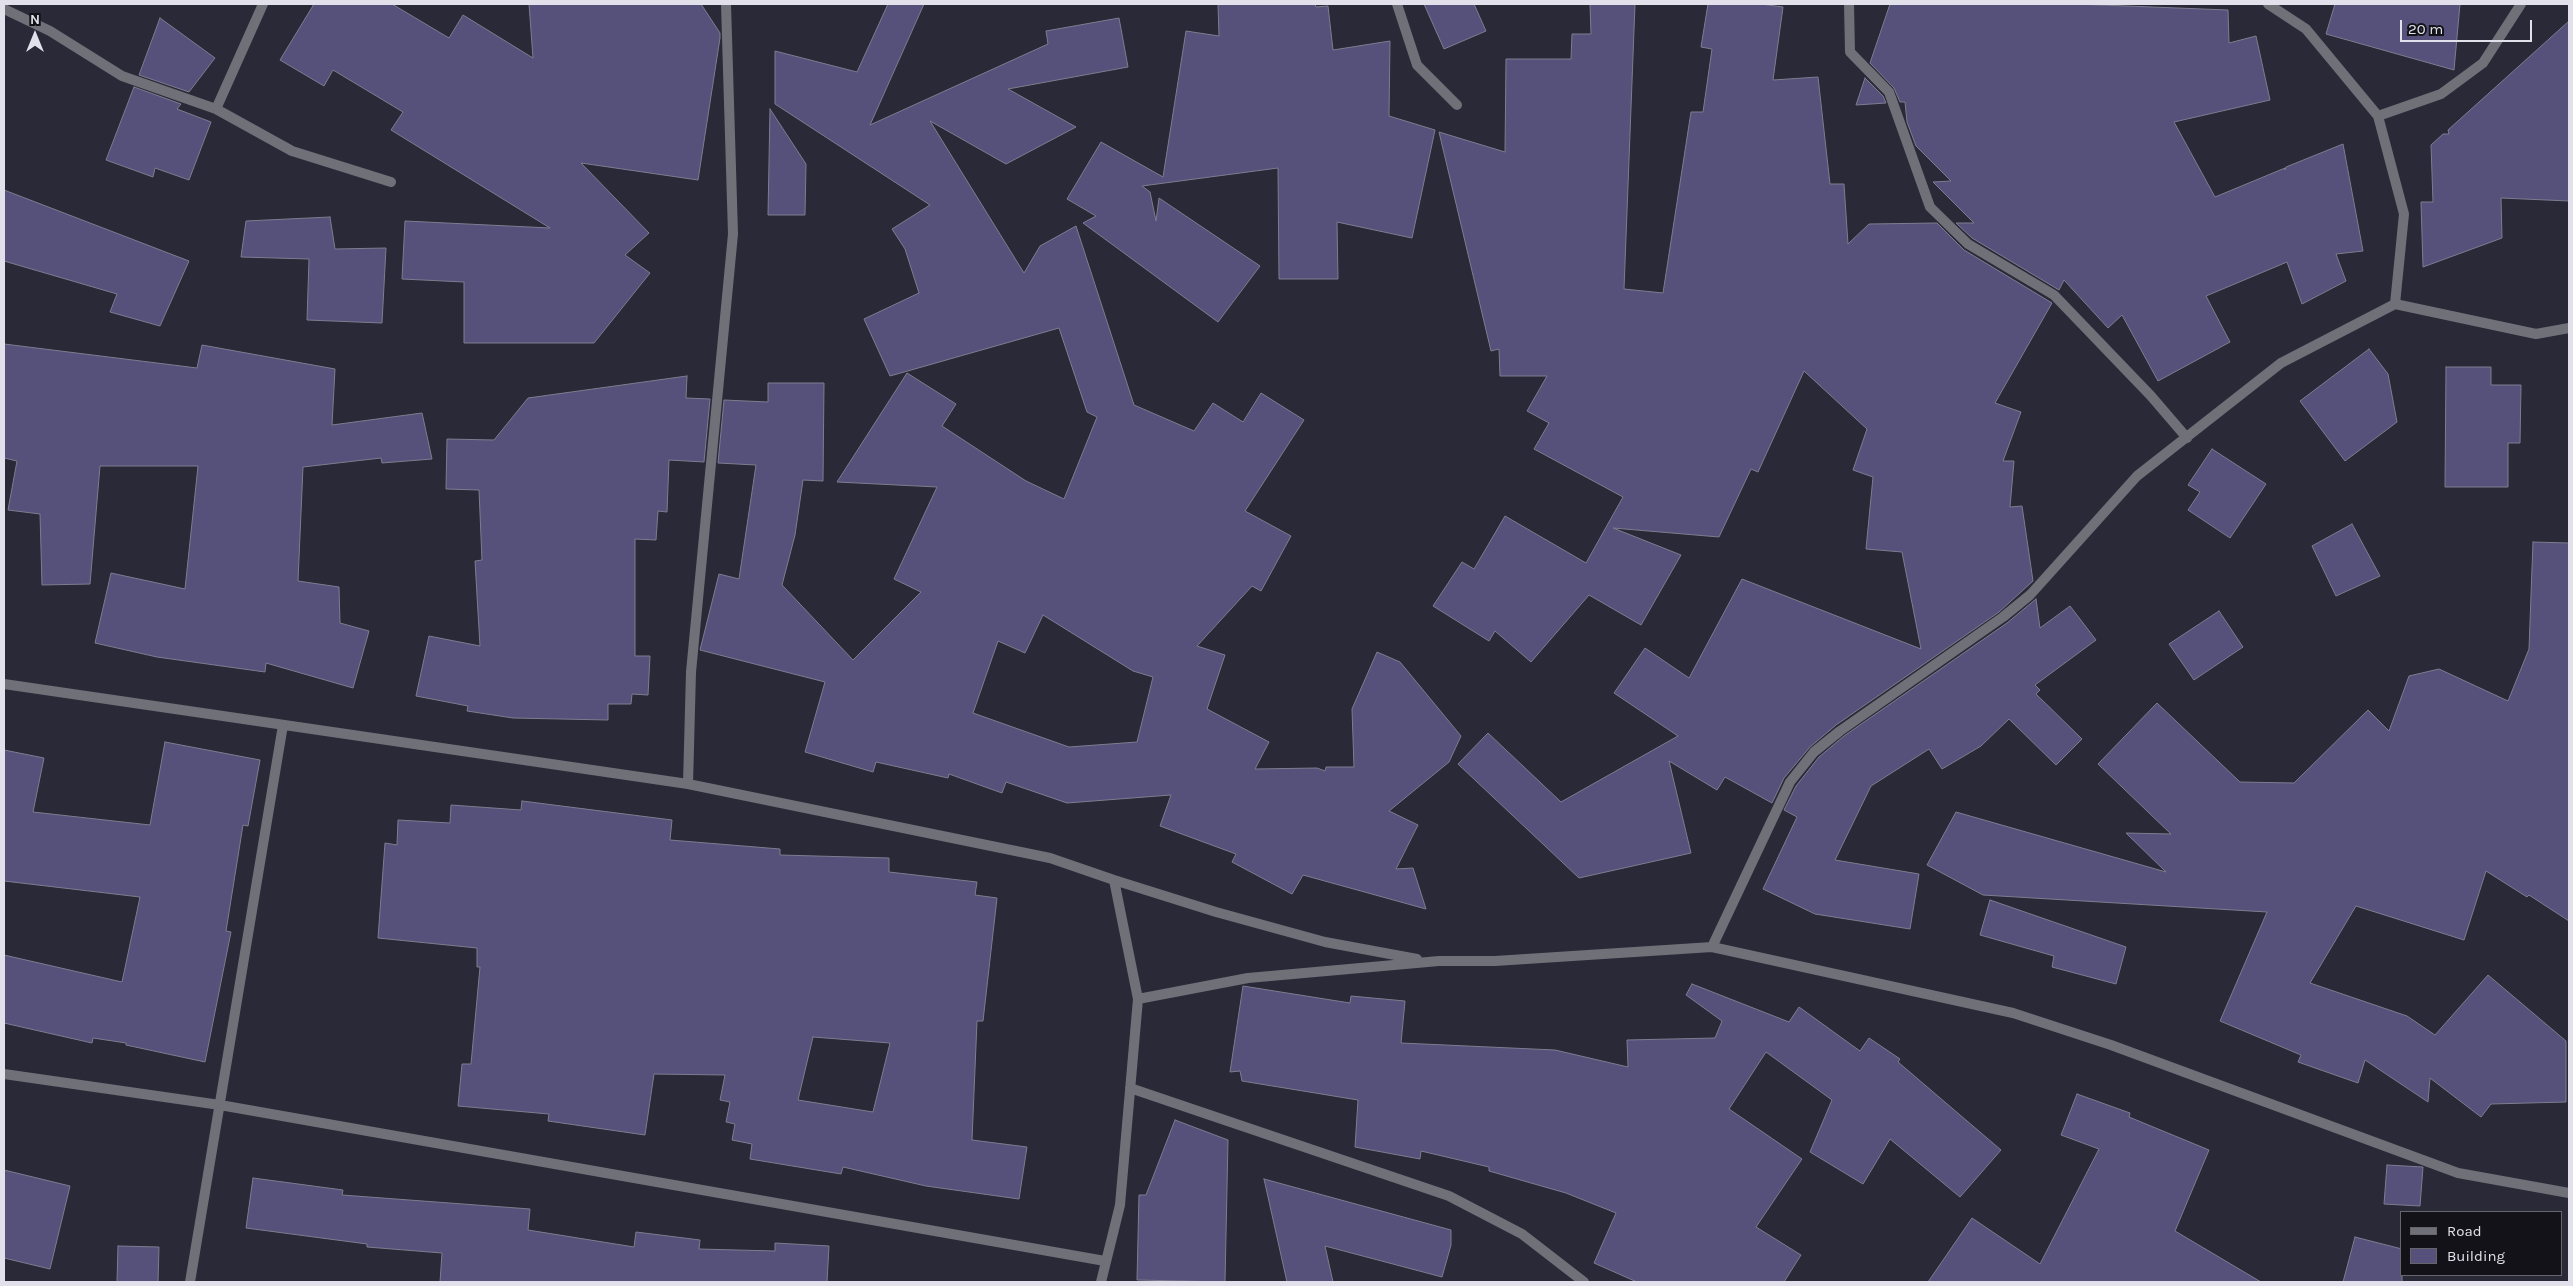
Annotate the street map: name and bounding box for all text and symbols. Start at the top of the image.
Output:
north arrow [10,10,60,60]
scale bar [2403,10,2536,42]
text: N [30,11,40,28]
text: 20 m [2408,20,2443,38]
legend [2400,1211,2563,1276]
text: Road [2447,1222,2482,1240]
text: Building [2447,1247,2505,1265]

